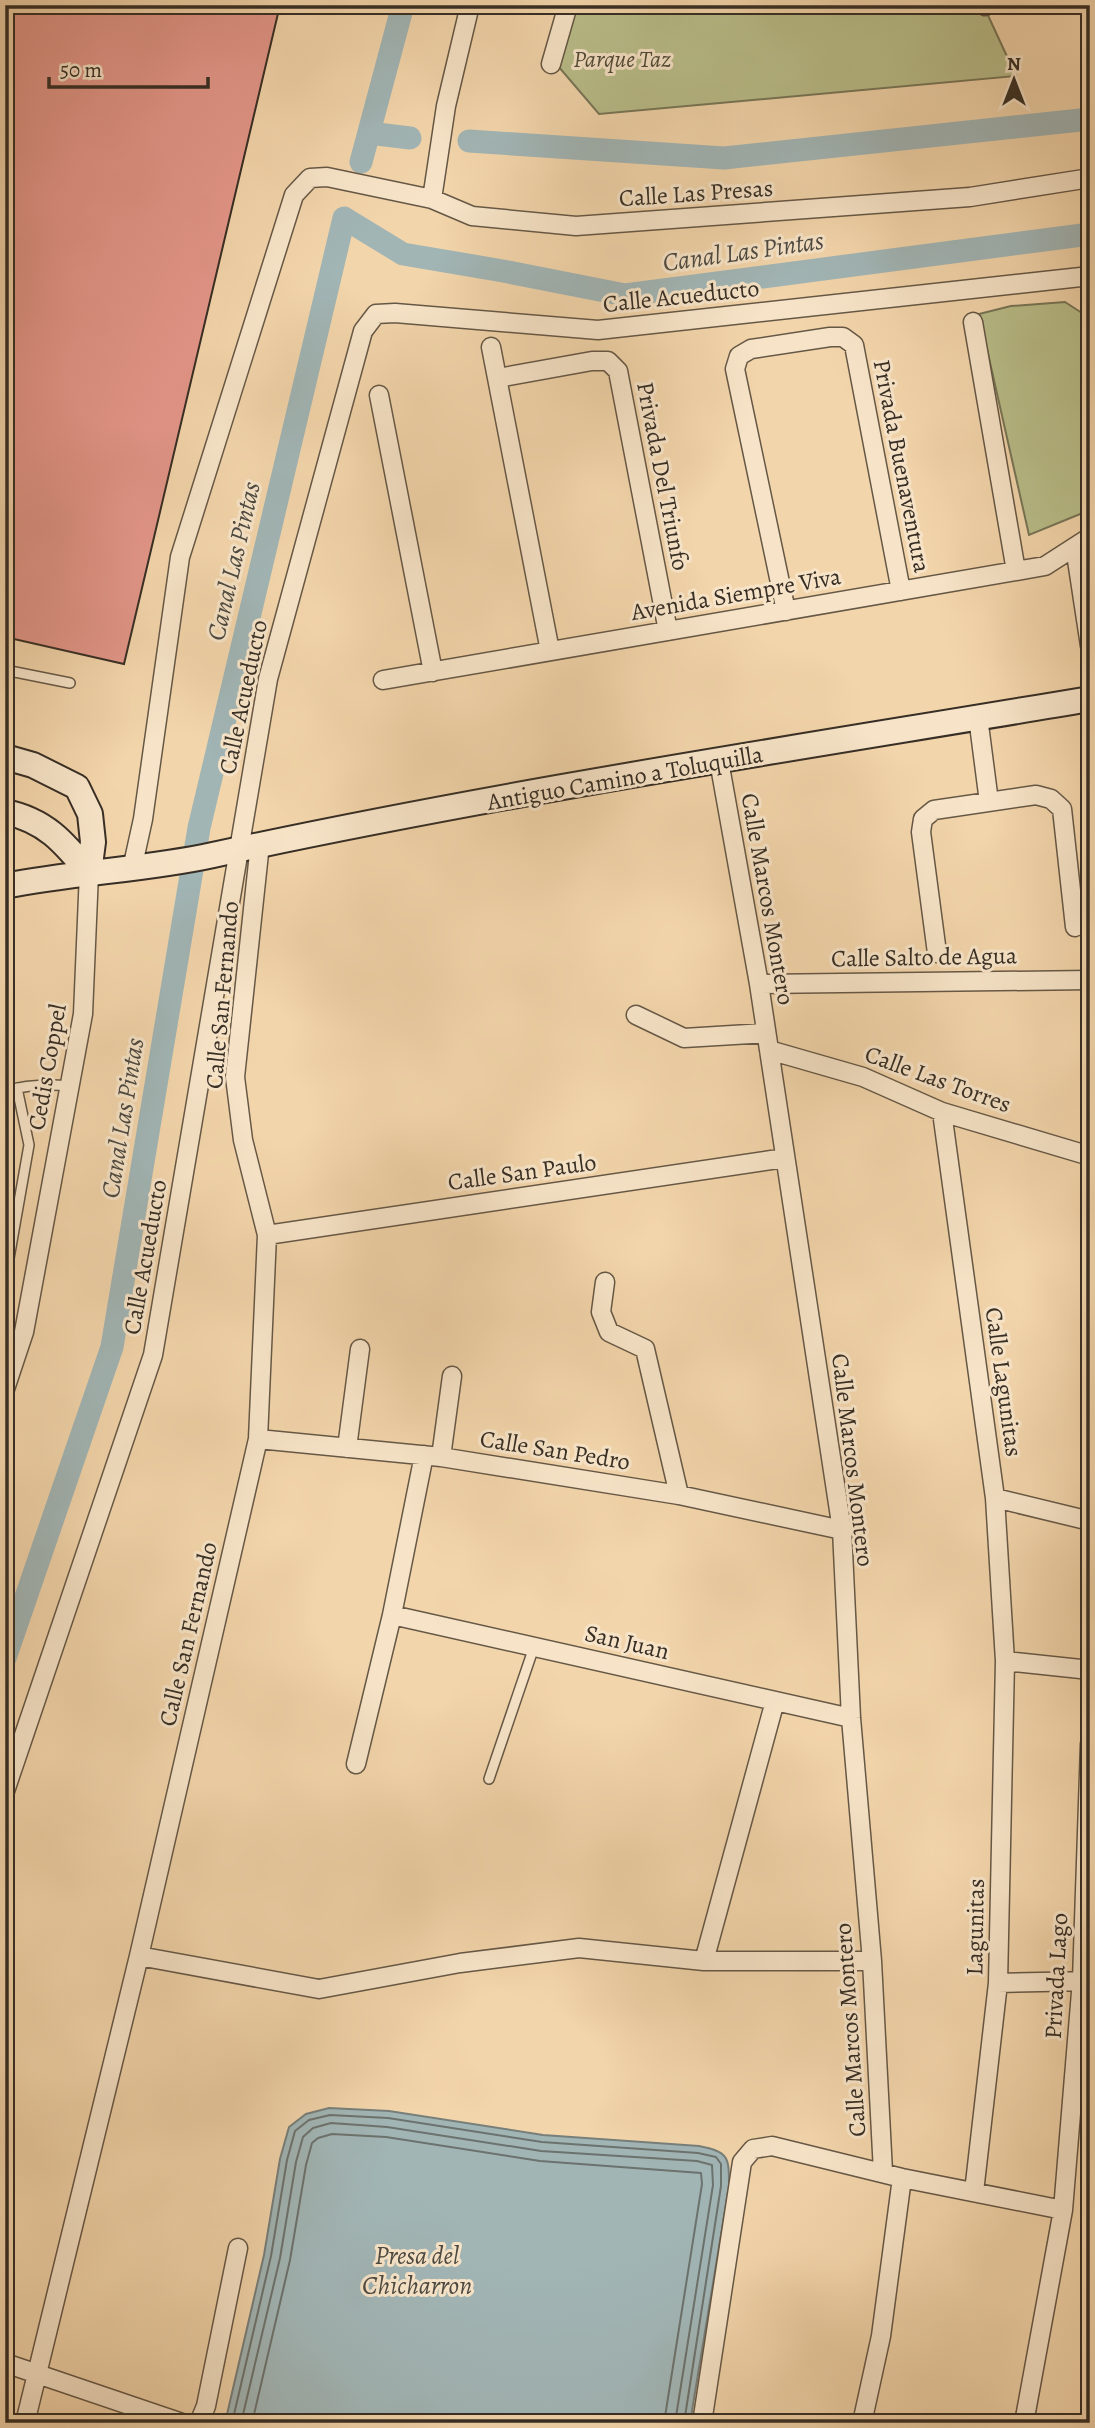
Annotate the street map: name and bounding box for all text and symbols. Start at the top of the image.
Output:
park label: Parque Taz [573,43,671,75]
scale bar [49,46,208,90]
north arrow [979,46,1050,116]
text: N [1007,51,1021,77]
text: 50 m [60,56,102,84]
street label: Calle Las Presas [618,172,774,214]
water label: Canal Las Pintas [660,223,826,280]
street label: Calle Acueducto [601,272,761,320]
street label: Privada Buenaventura [866,357,939,576]
street label: Privada Del Triunfo [629,379,697,573]
water label: Canal Las Pintas [198,478,269,644]
street label: Avenida Siempre Viva [628,560,844,628]
street label: Calle Acueducto [211,617,275,777]
street label: Antiguo Camino a Toluquilla [484,738,766,818]
street label: Calle Marcos Montero [734,791,802,1007]
street label: Calle San Fernando [198,900,246,1090]
street label: Calle Salto de Agua [831,939,1018,975]
street label: Cedis Coppel [20,1001,74,1133]
water label: Canal Las Pintas [93,1035,152,1201]
street label: Calle Las Torres [860,1038,1016,1120]
street label: Calle San Paulo [446,1146,598,1198]
street label: Calle Acueducto [116,1177,174,1337]
street label: Calle Lagunitas [978,1305,1030,1459]
street label: Calle Marcos Montero [824,1352,882,1568]
street label: Calle San Pedro [478,1422,632,1478]
street label: Calle San Fernando [151,1539,225,1729]
street label: San Juan [582,1617,672,1667]
street label: Lagunitas [958,1878,992,1976]
street label: Privada Lago [1037,1912,1075,2040]
street label: Calle Marcos Montero [827,1922,873,2138]
water label: Presa del Chicharron [362,2238,472,2303]

